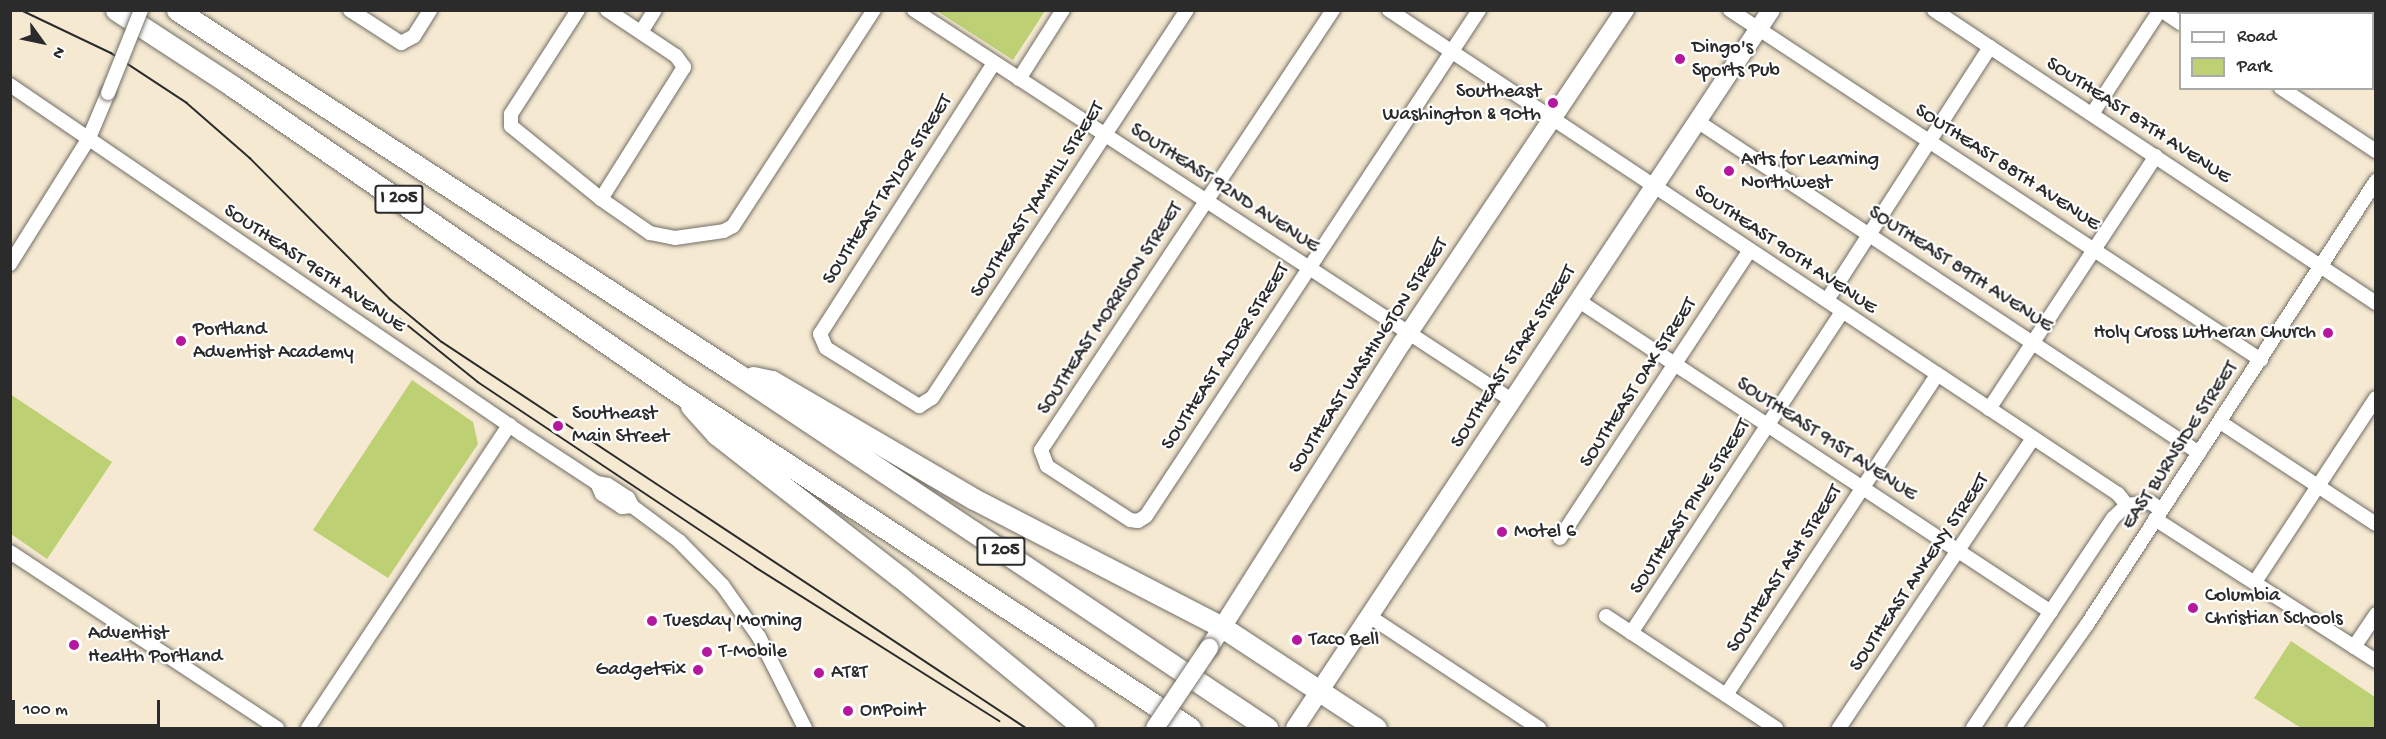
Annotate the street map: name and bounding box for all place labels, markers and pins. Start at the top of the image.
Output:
place label: Dingo's Sports Pub [1692,36,1780,83]
marker: Dingo's Sports Pub [1673,52,1687,66]
place label: Southeast Washington & 90th [1383,80,1541,127]
marker: Southeast Washington & 90th [1546,96,1560,110]
place label: Arts for Learning Northwest [1741,148,1879,195]
marker: Arts for Learning Northwest [1722,164,1736,178]
place label: Portland Adventist Academy [193,318,354,365]
place label: Holy Cross Lutheran Church [2094,321,2316,345]
marker: Holy Cross Lutheran Church [2321,326,2335,340]
marker: Portland Adventist Academy [174,334,188,348]
place label: Southeast Main Street [572,402,669,449]
marker: Southeast Main Street [549,417,567,435]
place label: Motel 6 [1514,520,1576,544]
marker: Motel 6 [1495,525,1509,539]
place label: Columbia Christian Schools [2205,584,2343,631]
marker: Columbia Christian Schools [2186,601,2200,615]
place label: Tuesday Morning [664,609,802,633]
marker: Tuesday Morning [645,614,659,628]
place label: Adventist Health Portland [88,622,222,669]
place label: Taco Bell [1309,628,1379,652]
marker: Taco Bell [1290,633,1304,647]
marker: Adventist Health Portland [65,636,83,654]
place label: T-Mobile [719,640,787,664]
marker: T-Mobile [700,645,714,659]
place label: GadgetFix [596,658,686,682]
place label: AT&T [831,661,867,685]
marker: GadgetFix [691,663,705,677]
marker: AT&T [812,666,826,680]
place label: OnPoint [860,699,925,723]
marker: OnPoint [841,704,855,718]

